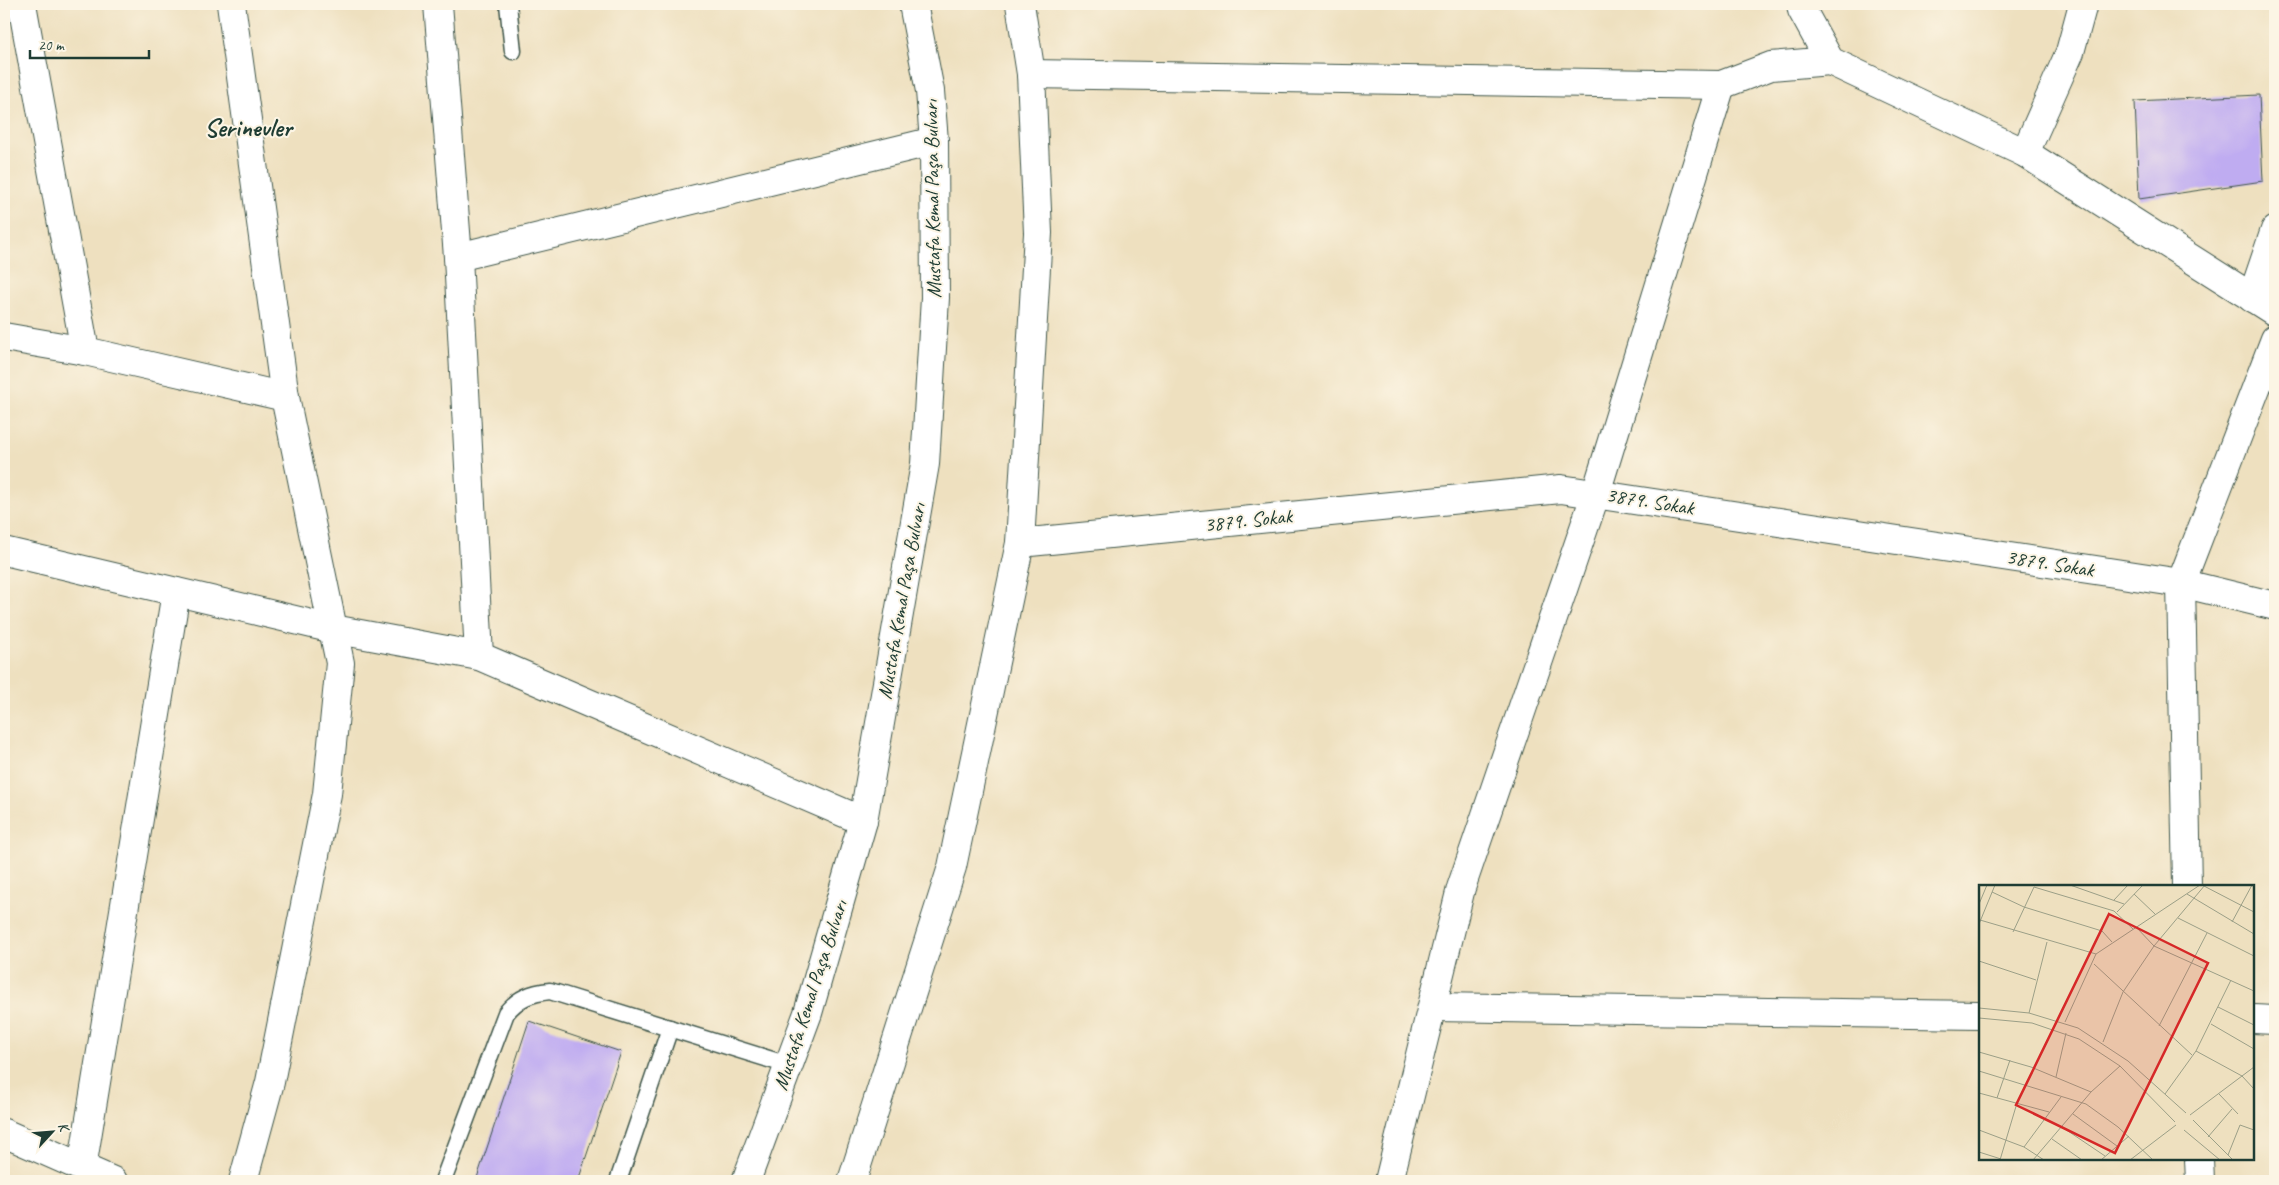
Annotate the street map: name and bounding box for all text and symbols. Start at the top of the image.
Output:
scale bar [30,28,149,60]
text: 20 m [38,36,65,55]
street label: Mustafa Kemal Paşa Bulvarı [917,98,947,298]
district label: Serinevler [204,111,294,144]
street label: 3879. Sokak [1604,481,1697,521]
street label: Mustafa Kemal Paşa Bulvarı [871,500,931,701]
street label: 3879. Sokak [1203,502,1295,538]
street label: 3879. Sokak [2004,543,2097,583]
inset map [1979,885,2254,1160]
street label: Mustafa Kemal Paşa Bulvarı [767,896,853,1093]
north arrow [28,1108,78,1158]
text: K [54,1120,74,1136]

